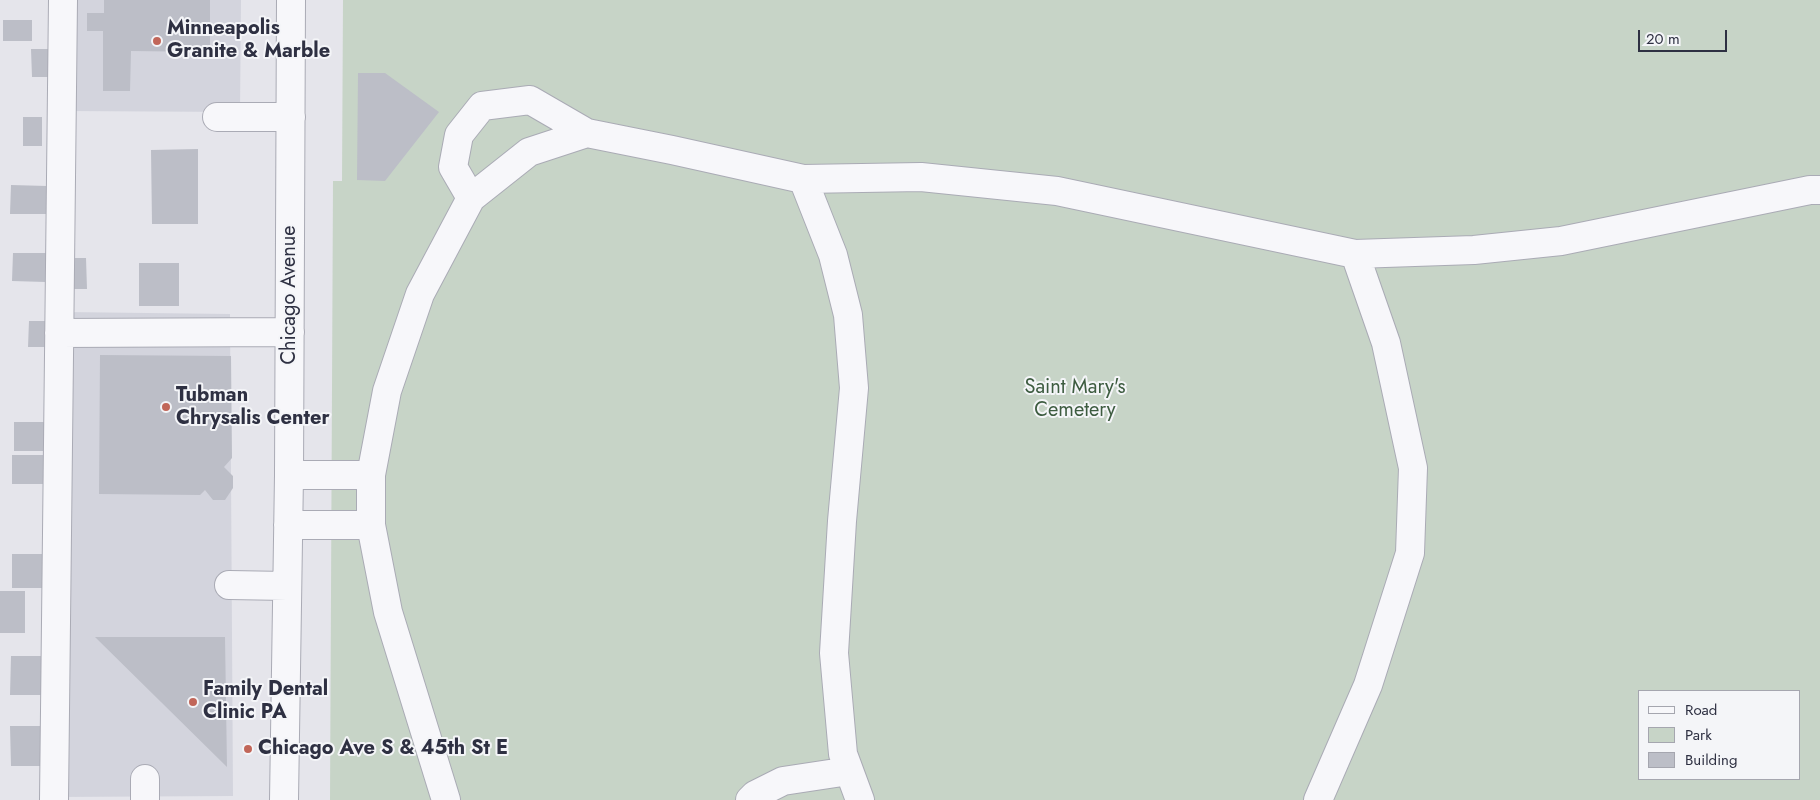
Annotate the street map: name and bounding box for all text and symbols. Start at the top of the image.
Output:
place label: Minneapolis Granite & Marble [167,17,330,64]
scale bar [1640,20,1729,52]
text: 20 m [1646,28,1680,50]
marker: Minneapolis Granite & Marble [151,35,163,47]
street label: Chicago Avenue [278,225,302,365]
park label: Saint Mary's Cemetery [1025,376,1125,423]
place label: Tubman Chrysalis Center [176,384,330,431]
marker: Tubman Chrysalis Center [160,401,172,413]
place label: Family Dental Clinic PA [203,678,328,725]
legend [1638,690,1800,780]
marker: Family Dental Clinic PA [187,696,199,708]
text: Road [1685,699,1717,721]
text: Park [1685,724,1712,746]
place label: Chicago Ave S & 45th St E [258,737,508,761]
marker: Chicago Ave S & 45th St E [242,743,254,755]
text: Building [1685,749,1737,771]

